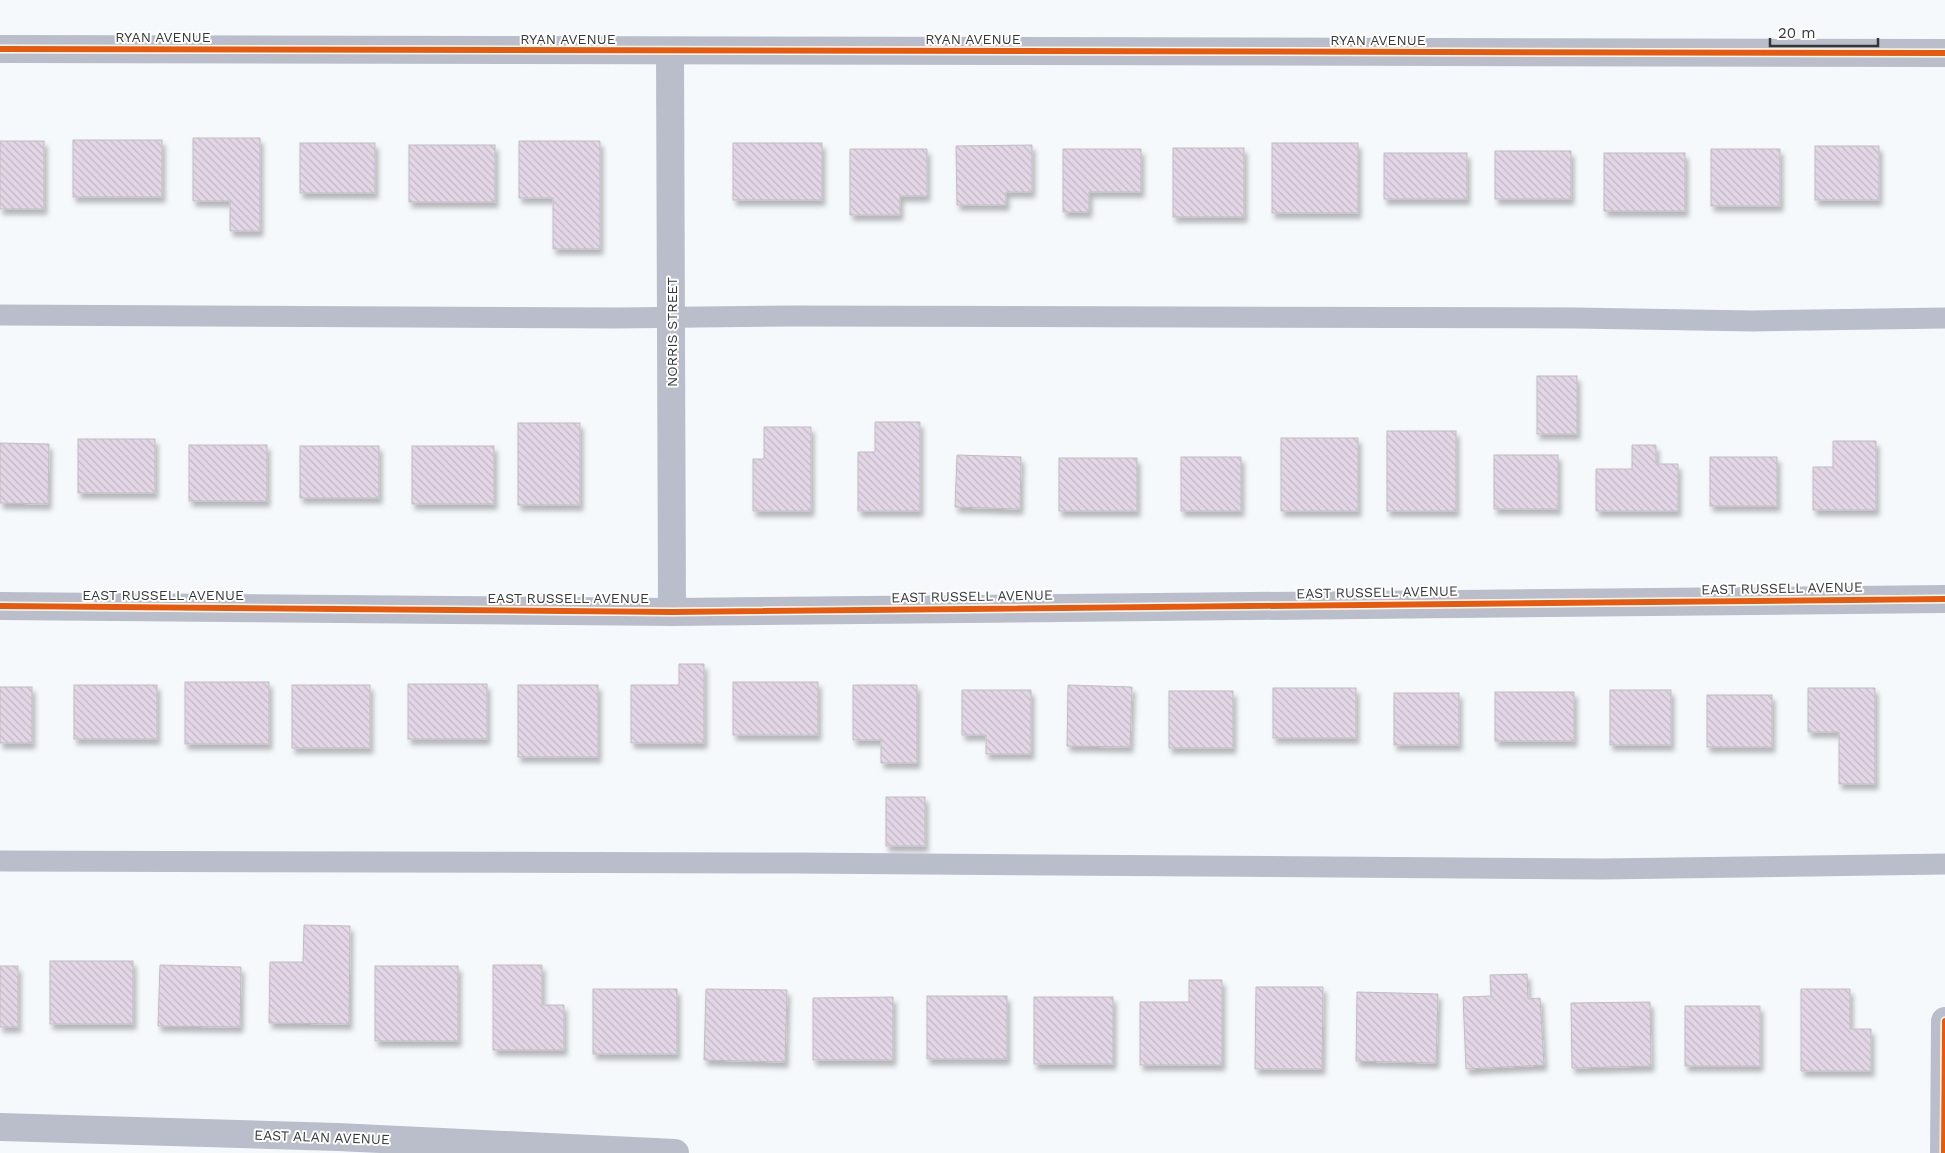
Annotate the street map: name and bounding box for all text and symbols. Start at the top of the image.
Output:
scale bar [1770,15,1878,47]
text: 20 m [1778,24,1816,42]
street label: RYAN AVENUE [115,29,211,45]
street label: RYAN AVENUE [520,31,616,47]
street label: RYAN AVENUE [925,31,1021,47]
street label: RYAN AVENUE [1330,32,1426,48]
street label: NORRIS STREET [664,277,680,387]
street label: EAST RUSSELL AVENUE [1701,579,1863,597]
street label: EAST RUSSELL AVENUE [1296,583,1458,601]
street label: EAST RUSSELL AVENUE [82,587,244,603]
street label: EAST RUSSELL AVENUE [891,587,1053,605]
street label: EAST RUSSELL AVENUE [487,590,649,606]
street label: EAST ALAN AVENUE [254,1127,390,1147]

